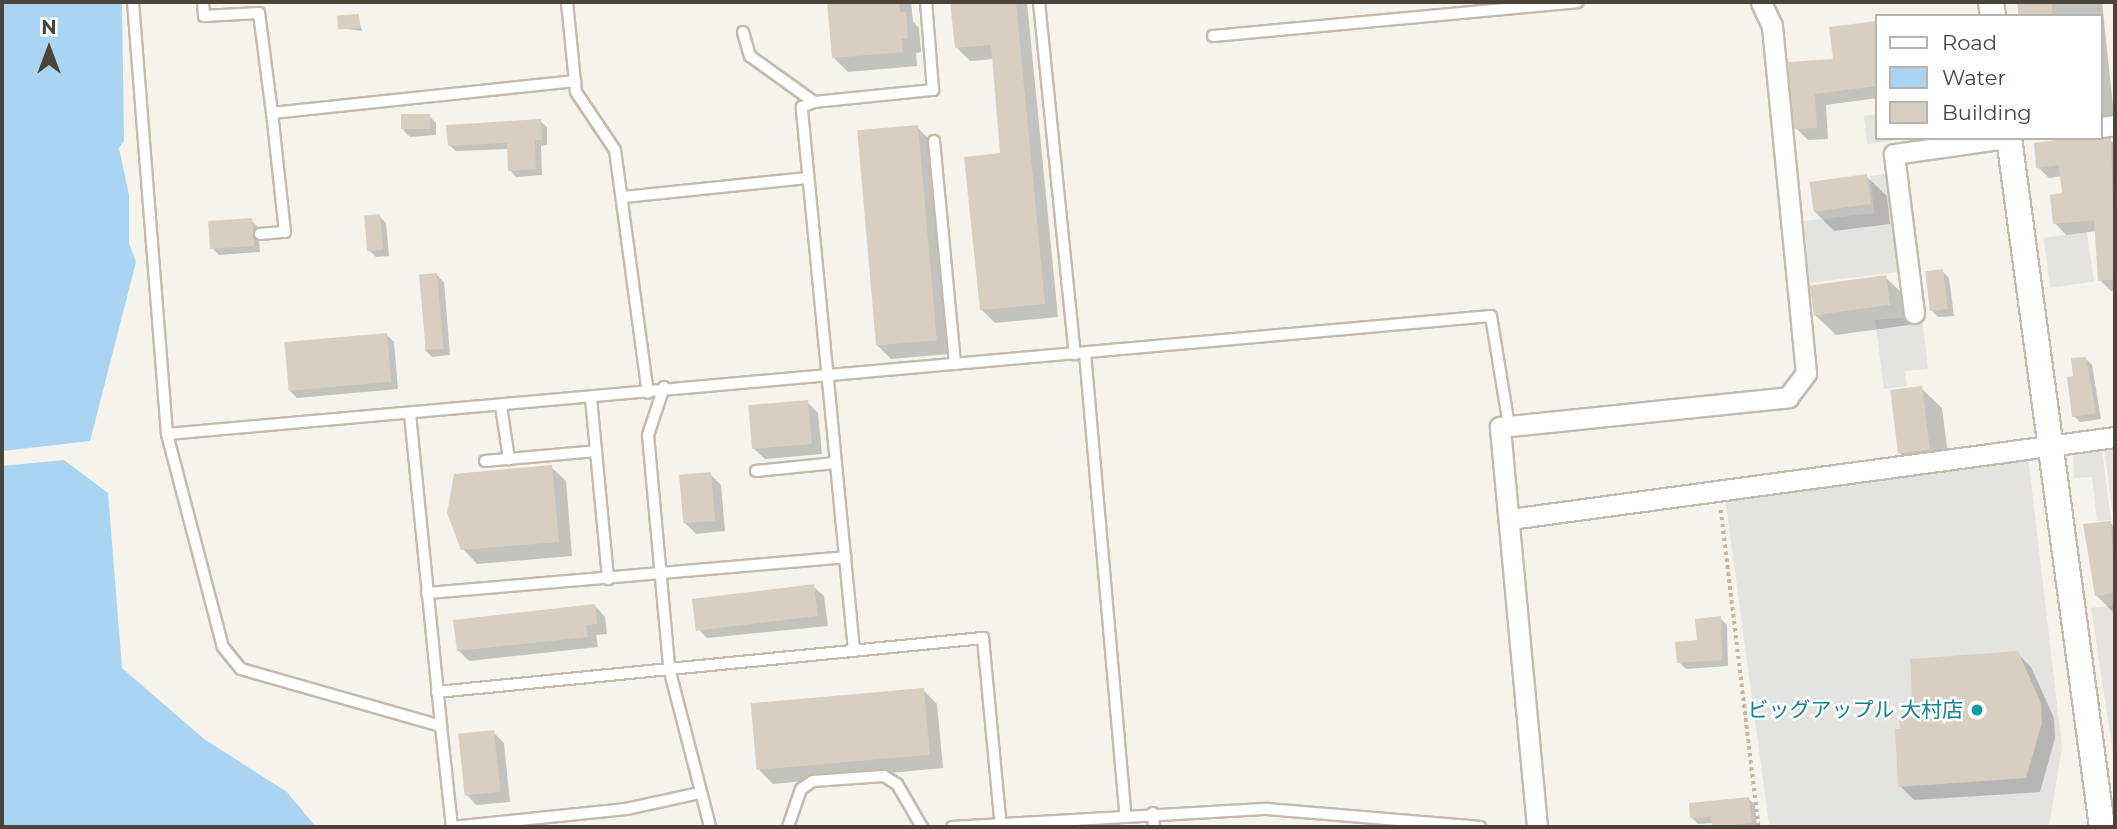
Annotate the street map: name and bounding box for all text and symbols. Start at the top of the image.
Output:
north arrow [14,14,84,84]
legend [1876,14,2103,140]
text: N [41,16,57,39]
text: Road [1942,30,1997,55]
text: Water [1942,65,2006,90]
text: Building [1942,100,2032,125]
place label: ビッグアップル 大村店 [1747,697,1963,723]
marker: ビッグアップル 大村店 [1969,702,1985,718]

